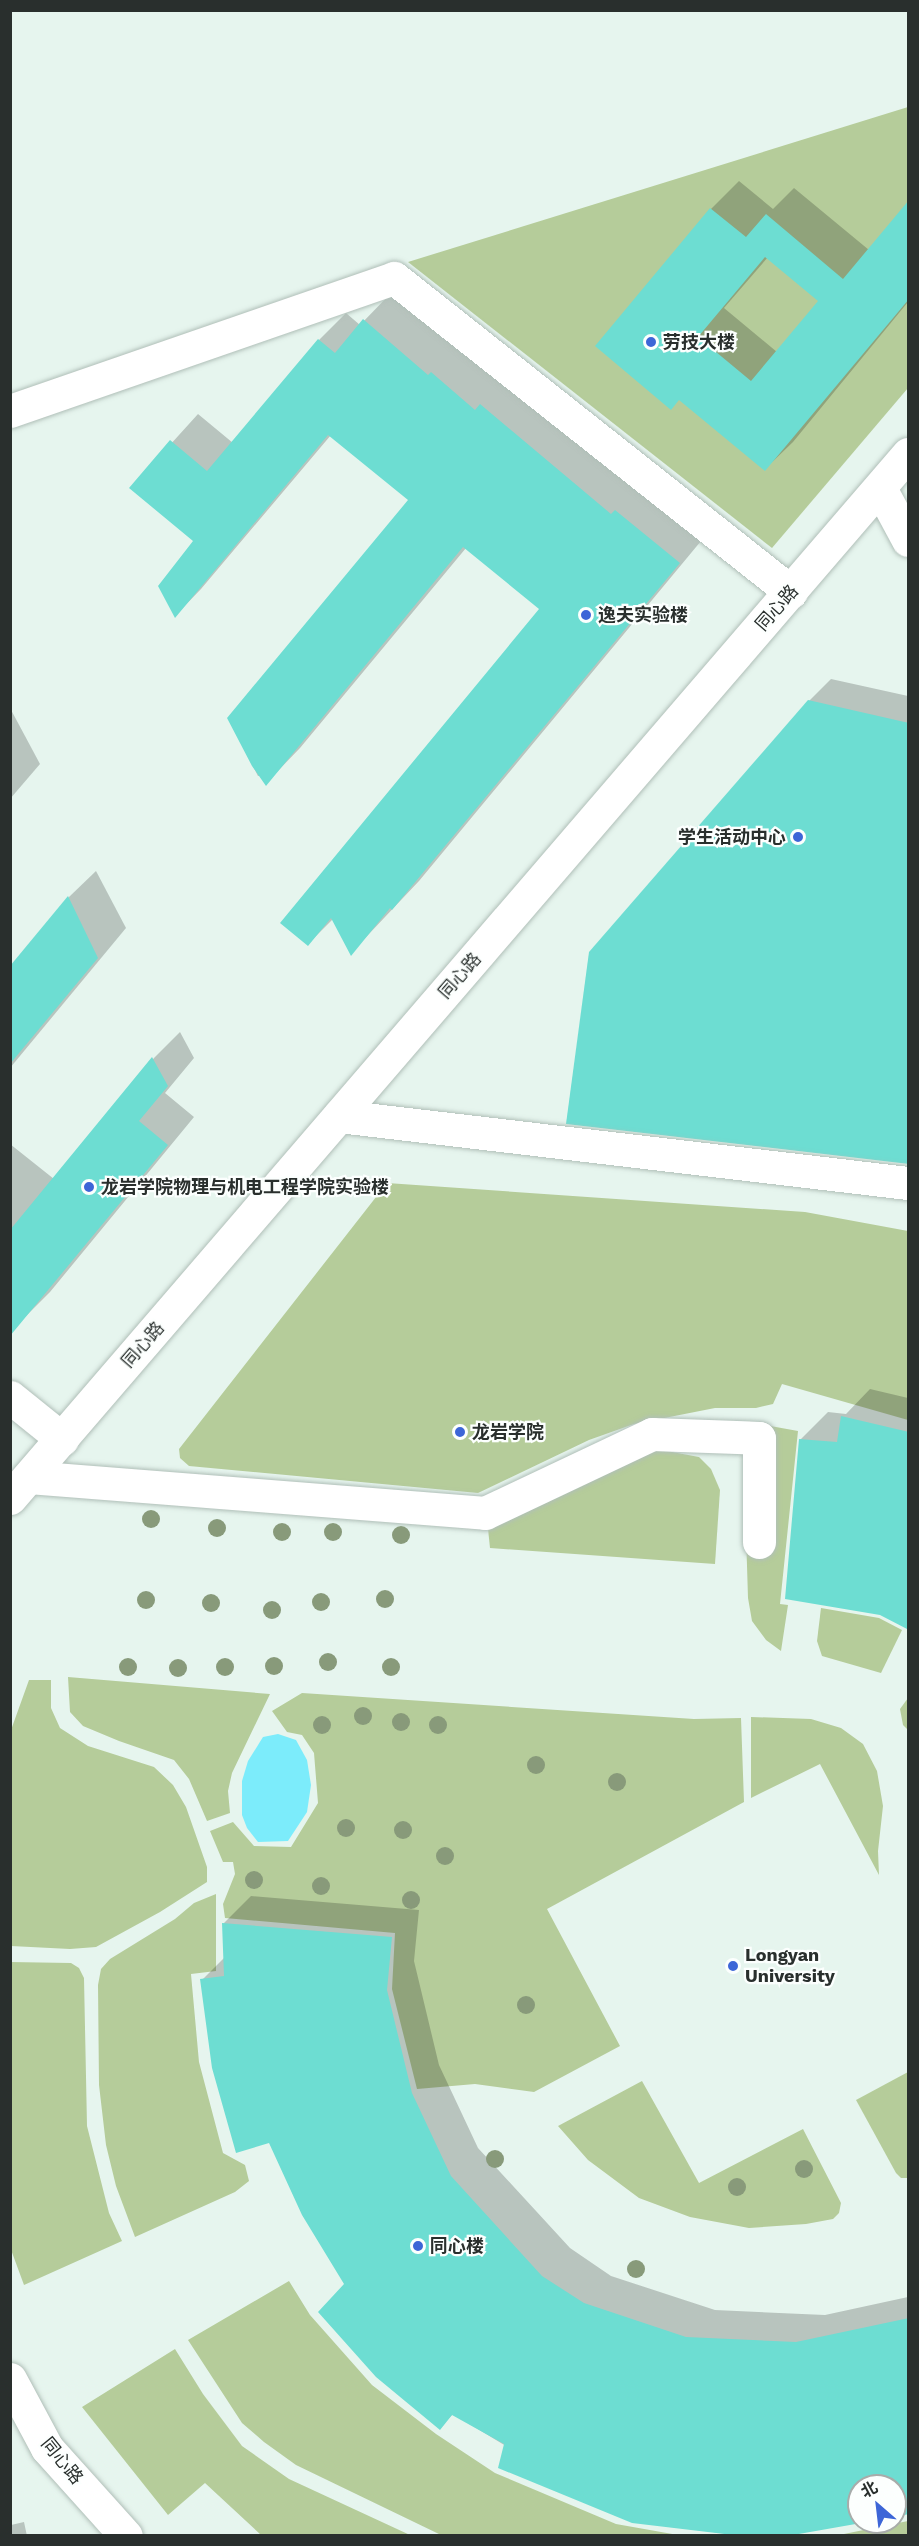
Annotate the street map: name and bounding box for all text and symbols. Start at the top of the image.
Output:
place label: 劳技大楼 [663,331,735,353]
marker: 劳技大楼 [644,335,658,349]
street label: 同心路 [751,581,803,635]
place label: 逸夫实验楼 [598,604,688,626]
marker: 逸夫实验楼 [579,608,593,622]
place label: 学生活动中心 [678,826,786,848]
marker: 学生活动中心 [791,830,805,844]
street label: 同心路 [434,949,486,1003]
place label: 龙岩学院物理与机电工程学院实验楼 [101,1176,389,1198]
marker: 龙岩学院物理与机电工程学院实验楼 [82,1180,96,1194]
street label: 同心路 [117,1318,169,1372]
place label: 龙岩学院 [472,1421,544,1443]
marker: 龙岩学院 [453,1425,467,1439]
place label: Longyan University [745,1945,835,1988]
marker: Longyan University [726,1959,740,1973]
place label: 同心楼 [430,2235,484,2257]
marker: 同心楼 [411,2239,425,2253]
street label: 同心路 [37,2433,87,2489]
north arrow [847,2474,907,2534]
text: 北 [858,2477,881,2502]

